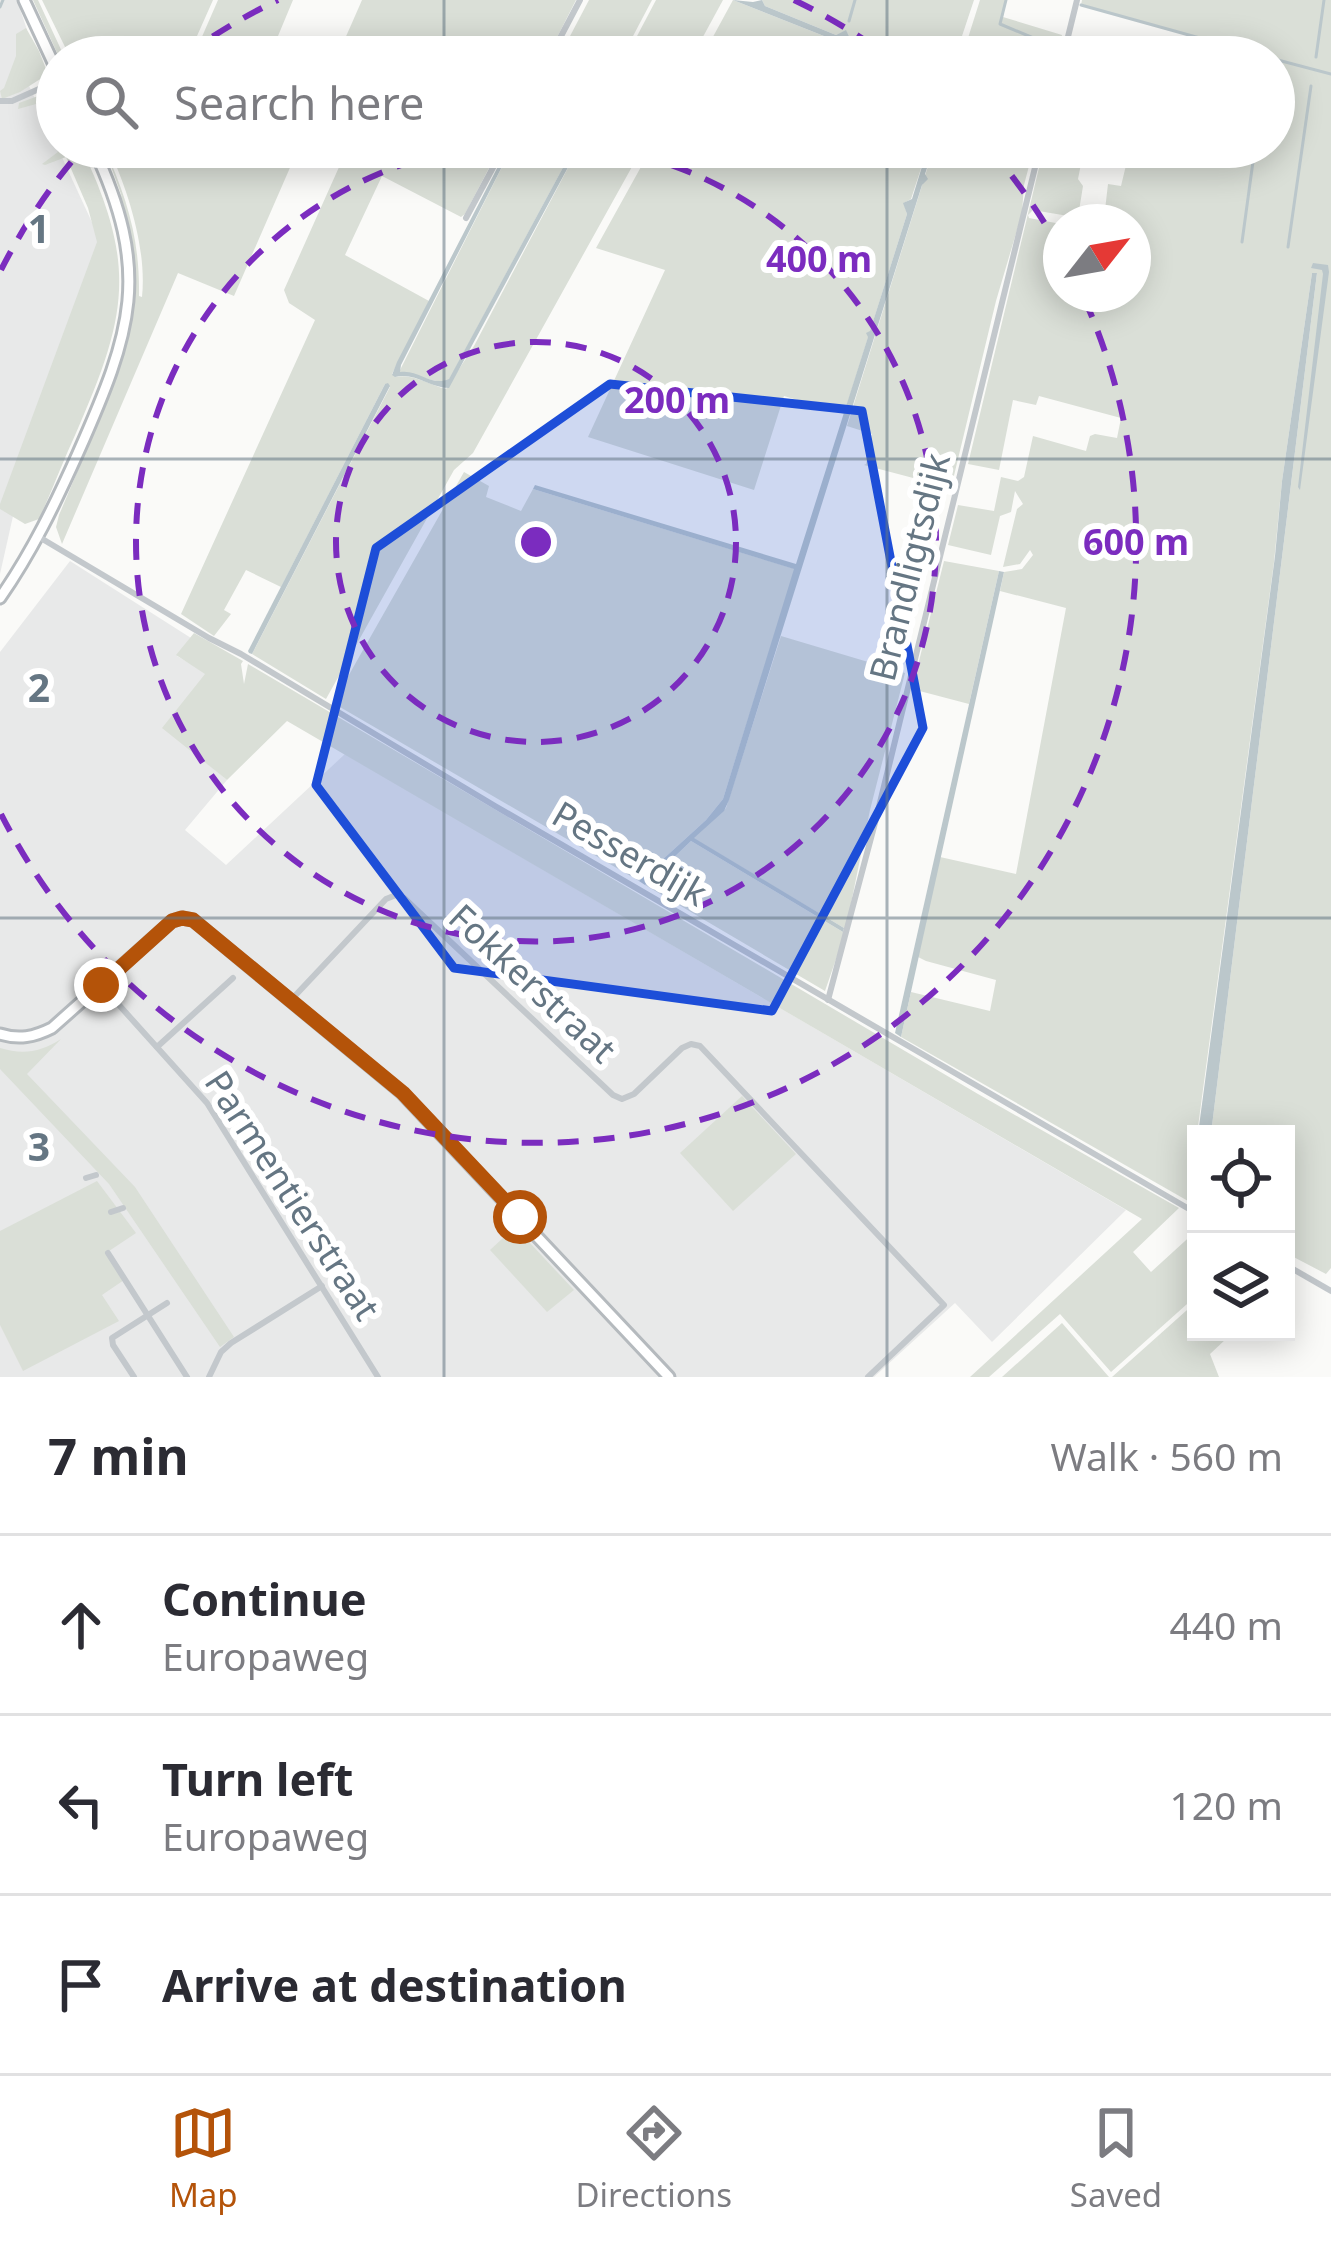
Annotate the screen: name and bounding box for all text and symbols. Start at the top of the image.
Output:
search box [36,36,1295,168]
icon: search [78,69,144,135]
text: Search here [174,72,424,133]
text: 1 [28,201,50,254]
north arrow [1043,204,1151,312]
text: 400 m [766,234,872,283]
text: 200 m [624,375,730,424]
street label: Brandligtsdijk [857,448,961,686]
text: 600 m [1083,517,1189,566]
centre of rings [515,521,557,563]
text: 2 [28,660,50,713]
street label: Pesserdijk [544,789,716,917]
street label: Fokkerstraat [439,893,627,1073]
route end [74,958,128,1012]
street label: Parmentierstraat [194,1061,392,1329]
text: 3 [28,1119,50,1172]
map controls [1187,1125,1295,1341]
button: locate [1187,1125,1295,1233]
route start [493,1190,547,1244]
button: layers [1187,1233,1295,1341]
text: 7 min [48,1420,189,1490]
text: Walk · 560 m [1050,1429,1283,1482]
text: Continue [162,1568,367,1629]
icon: ahead [48,1592,114,1658]
text: 440 m [1169,1598,1283,1651]
text: Europaweg [162,1629,369,1682]
text: Turn left [162,1748,353,1809]
icon: left [48,1772,114,1838]
text: 120 m [1169,1778,1283,1831]
text: Europaweg [162,1809,369,1862]
icon: arrive [48,1952,114,2018]
text: Arrive at destination [162,1954,627,2015]
tab: Map [169,2100,238,2217]
tab: Directions [575,2100,732,2217]
tab: Saved [1070,2100,1162,2217]

